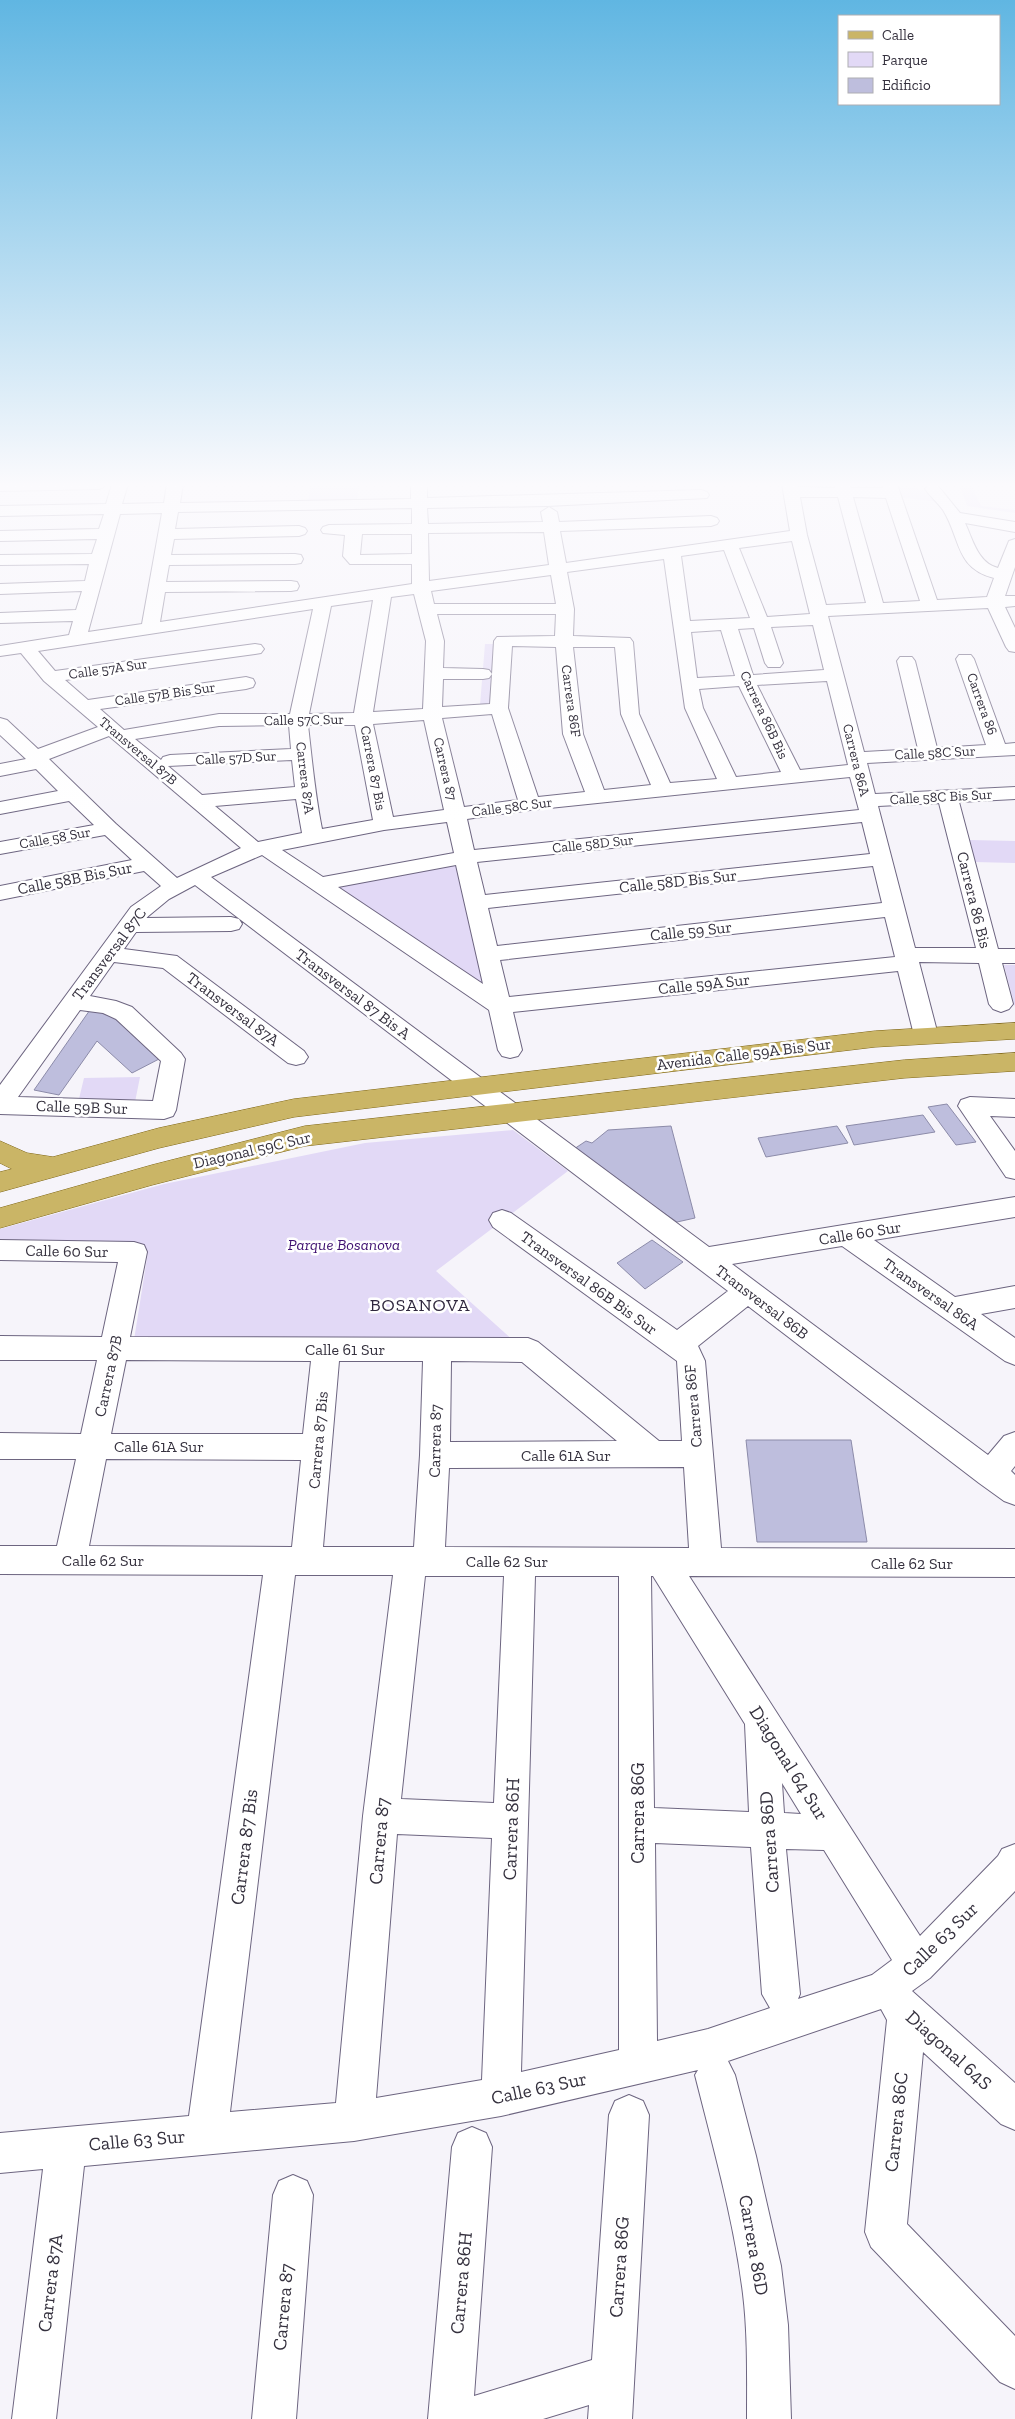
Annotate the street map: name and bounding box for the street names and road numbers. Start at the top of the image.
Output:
street label: Calle 57A Sur [68,655,149,683]
street label: Carrera 86F [558,664,585,738]
street label: Carrera 86B Bis [736,668,792,762]
street label: Carrera 86 [963,671,1001,737]
street label: Calle 57B Bis Sur [114,679,216,709]
street label: Calle 57C Sur [264,711,344,729]
street label: Transversal 87B [95,713,181,789]
street label: Carrera 86A [839,722,873,799]
street label: Carrera 87 Bis [356,724,390,812]
street label: Carrera 87 [430,736,461,803]
street label: Carrera 87A [292,741,318,816]
street label: Calle 58C Sur [894,742,976,764]
street label: Calle 57D Sur [195,747,277,769]
street label: Calle 58C Bis Sur [889,786,993,808]
street label: Calle 58C Sur [471,794,553,820]
street label: Calle 58 Sur [18,823,92,853]
street label: Calle 58D Sur [551,831,635,857]
street label: Carrera 86 Bis [953,850,995,950]
street label: Calle 58B Bis Sur [16,857,134,898]
street label: Calle 58D Bis Sur [618,865,738,897]
street label: Transversal 87C [68,904,150,1004]
street label: Calle 59 Sur [649,917,733,945]
street label: Transversal 87 Bis A [292,944,415,1044]
street label: Transversal 87A [183,968,284,1050]
street label: Calle 59A Sur [657,970,751,998]
street label: Avenida Calle 59A Bis Sur [656,1034,833,1074]
street label: Calle 59B Sur [36,1096,129,1118]
street label: Diagonal 59C Sur [191,1127,313,1173]
street label: Calle 60 Sur [817,1217,903,1249]
street label: Transversal 86B Bis Sur [517,1227,661,1339]
street label: Calle 60 Sur [25,1241,109,1261]
street label: Transversal 86A [879,1254,983,1334]
street label: Transversal 86B [712,1261,813,1343]
street label: Carrera 87B [90,1333,126,1419]
street label: Calle 61 Sur [305,1340,385,1359]
street label: Carrera 86F [680,1364,706,1448]
street label: Carrera 87 Bis [304,1390,332,1490]
street label: Carrera 87 [425,1404,445,1478]
street label: Calle 61A Sur [114,1437,204,1456]
street label: Calle 61A Sur [521,1446,611,1465]
street label: Calle 62 Sur [62,1551,144,1570]
street label: Calle 62 Sur [466,1552,548,1571]
street label: Calle 62 Sur [871,1554,953,1573]
street label: Diagonal 64 Sur [745,1701,833,1825]
street label: Carrera 86G [626,1762,649,1864]
street label: Carrera 86H [498,1777,524,1881]
street label: Carrera 87 Bis [225,1788,263,1906]
street label: Carrera 86D [754,1791,784,1893]
street label: Carrera 87 [364,1797,394,1885]
street label: Calle 63 Sur [897,1897,983,1981]
street label: Diagonal 64S [901,2005,997,2095]
street label: Calle 63 Sur [489,2067,589,2109]
street label: Carrera 86C [879,2071,913,2173]
street label: Calle 63 Sur [88,2124,186,2156]
street label: Carrera 86D [734,2193,774,2297]
street label: Carrera 86G [604,2216,634,2318]
street label: Carrera 86H [445,2231,477,2335]
street label: Carrera 87A [33,2232,68,2333]
street label: Carrera 87 [268,2263,298,2351]

